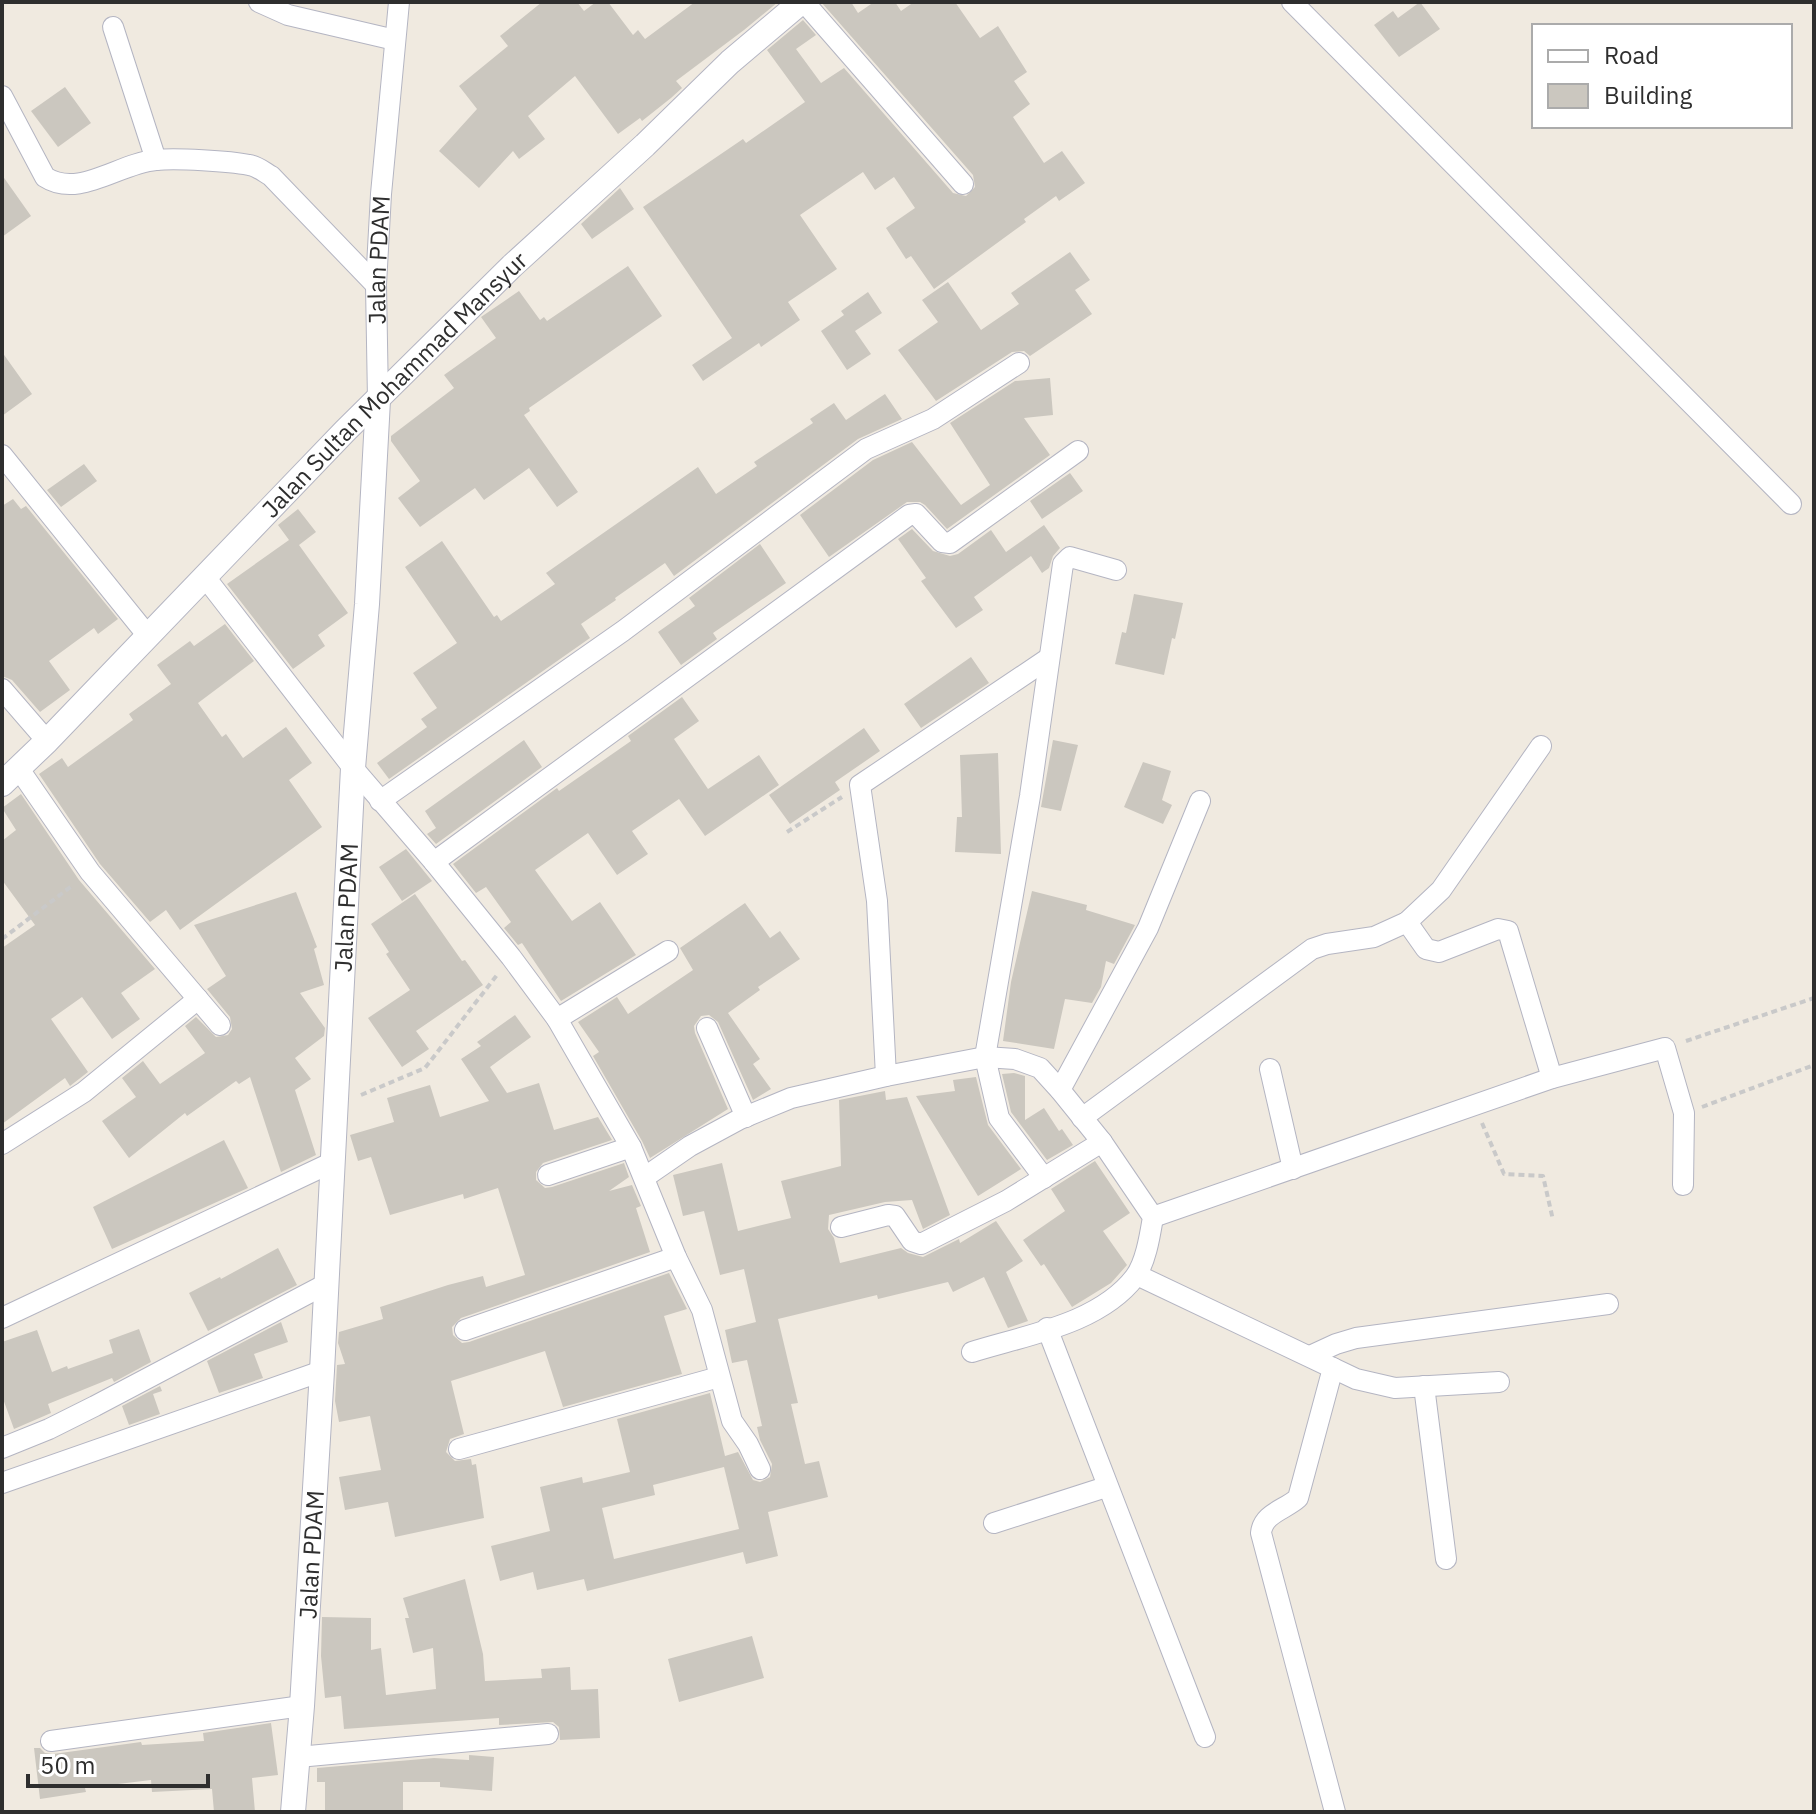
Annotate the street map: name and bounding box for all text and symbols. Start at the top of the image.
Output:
legend [1532,24,1792,128]
text: Road [1604,39,1659,71]
text: Building [1604,79,1692,111]
street label: Jalan PDAM [360,195,397,325]
street label: Jalan Sultan Mohammad Mansyur [254,244,534,524]
street label: Jalan PDAM [327,842,365,973]
street label: Jalan PDAM [291,1489,331,1620]
scale bar [28,1738,208,1788]
text: 50 m [40,1749,95,1781]

